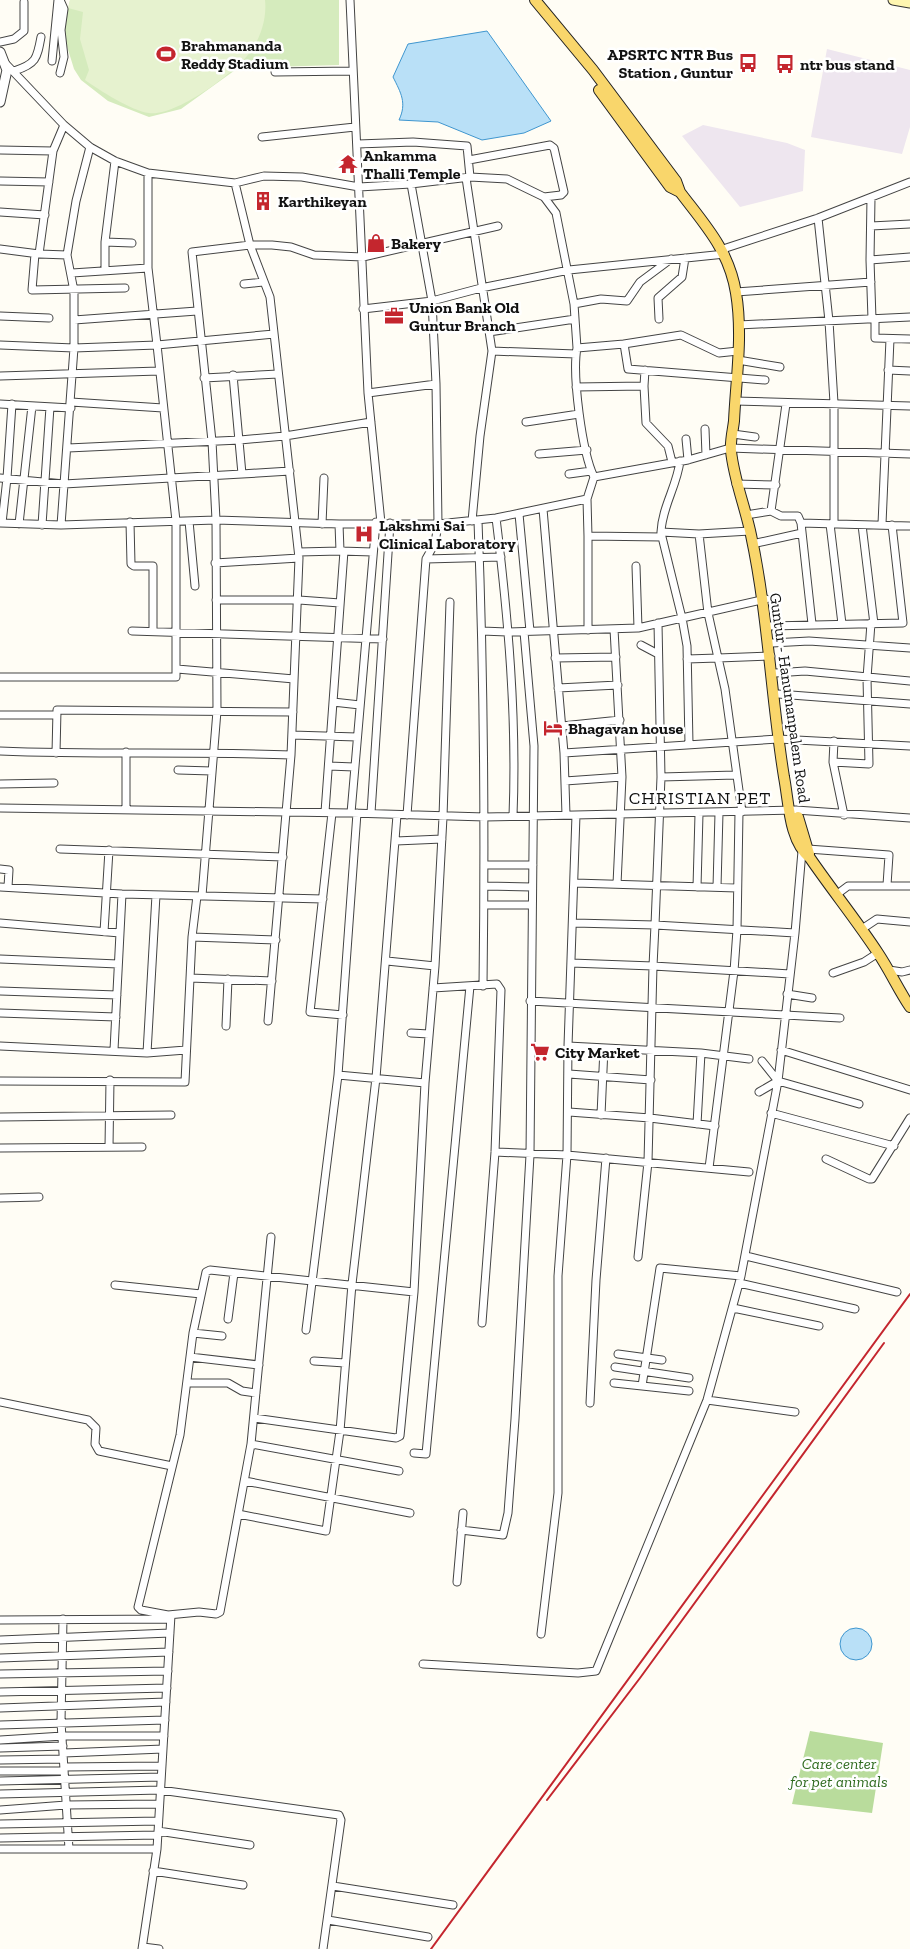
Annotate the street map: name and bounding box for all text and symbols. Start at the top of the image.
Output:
place label: Brahmananda Reddy Stadium [181,36,289,73]
sports icon: Brahmananda Reddy Stadium [155,43,177,65]
place label: APSRTC NTR Bus Station , Guntur [607,45,733,82]
bus stop icon: APSRTC NTR Bus Station , Guntur [737,52,759,74]
bus stop icon: ntr bus stand [774,53,796,75]
place label: ntr bus stand [800,55,895,74]
place label: Ankamma Thalli Temple [363,146,461,183]
temple icon: Ankamma Thalli Temple [337,153,359,175]
building icon: Karthikeyan [252,190,274,212]
place label: Karthikeyan [278,192,367,211]
shop icon: Bakery [365,232,387,254]
place label: Bakery [391,234,442,253]
place label: Union Bank Old Guntur Branch [409,298,519,335]
office icon: Union Bank Old Guntur Branch [383,305,405,327]
place label: Lakshmi Sai Clinical Laboratory [379,516,516,553]
hospital icon: Lakshmi Sai Clinical Laboratory [353,523,375,545]
street label: Guntur - Hanumanpalem Road [766,592,814,805]
hotel icon: Bhagavan house [542,717,564,739]
place label: Bhagavan house [568,719,684,738]
district label: CHRISTIAN PET [629,787,771,809]
supermarket icon: City Market [529,1041,551,1063]
place label: City Market [555,1043,640,1062]
park label: Care center for pet animals [787,1754,888,1791]

